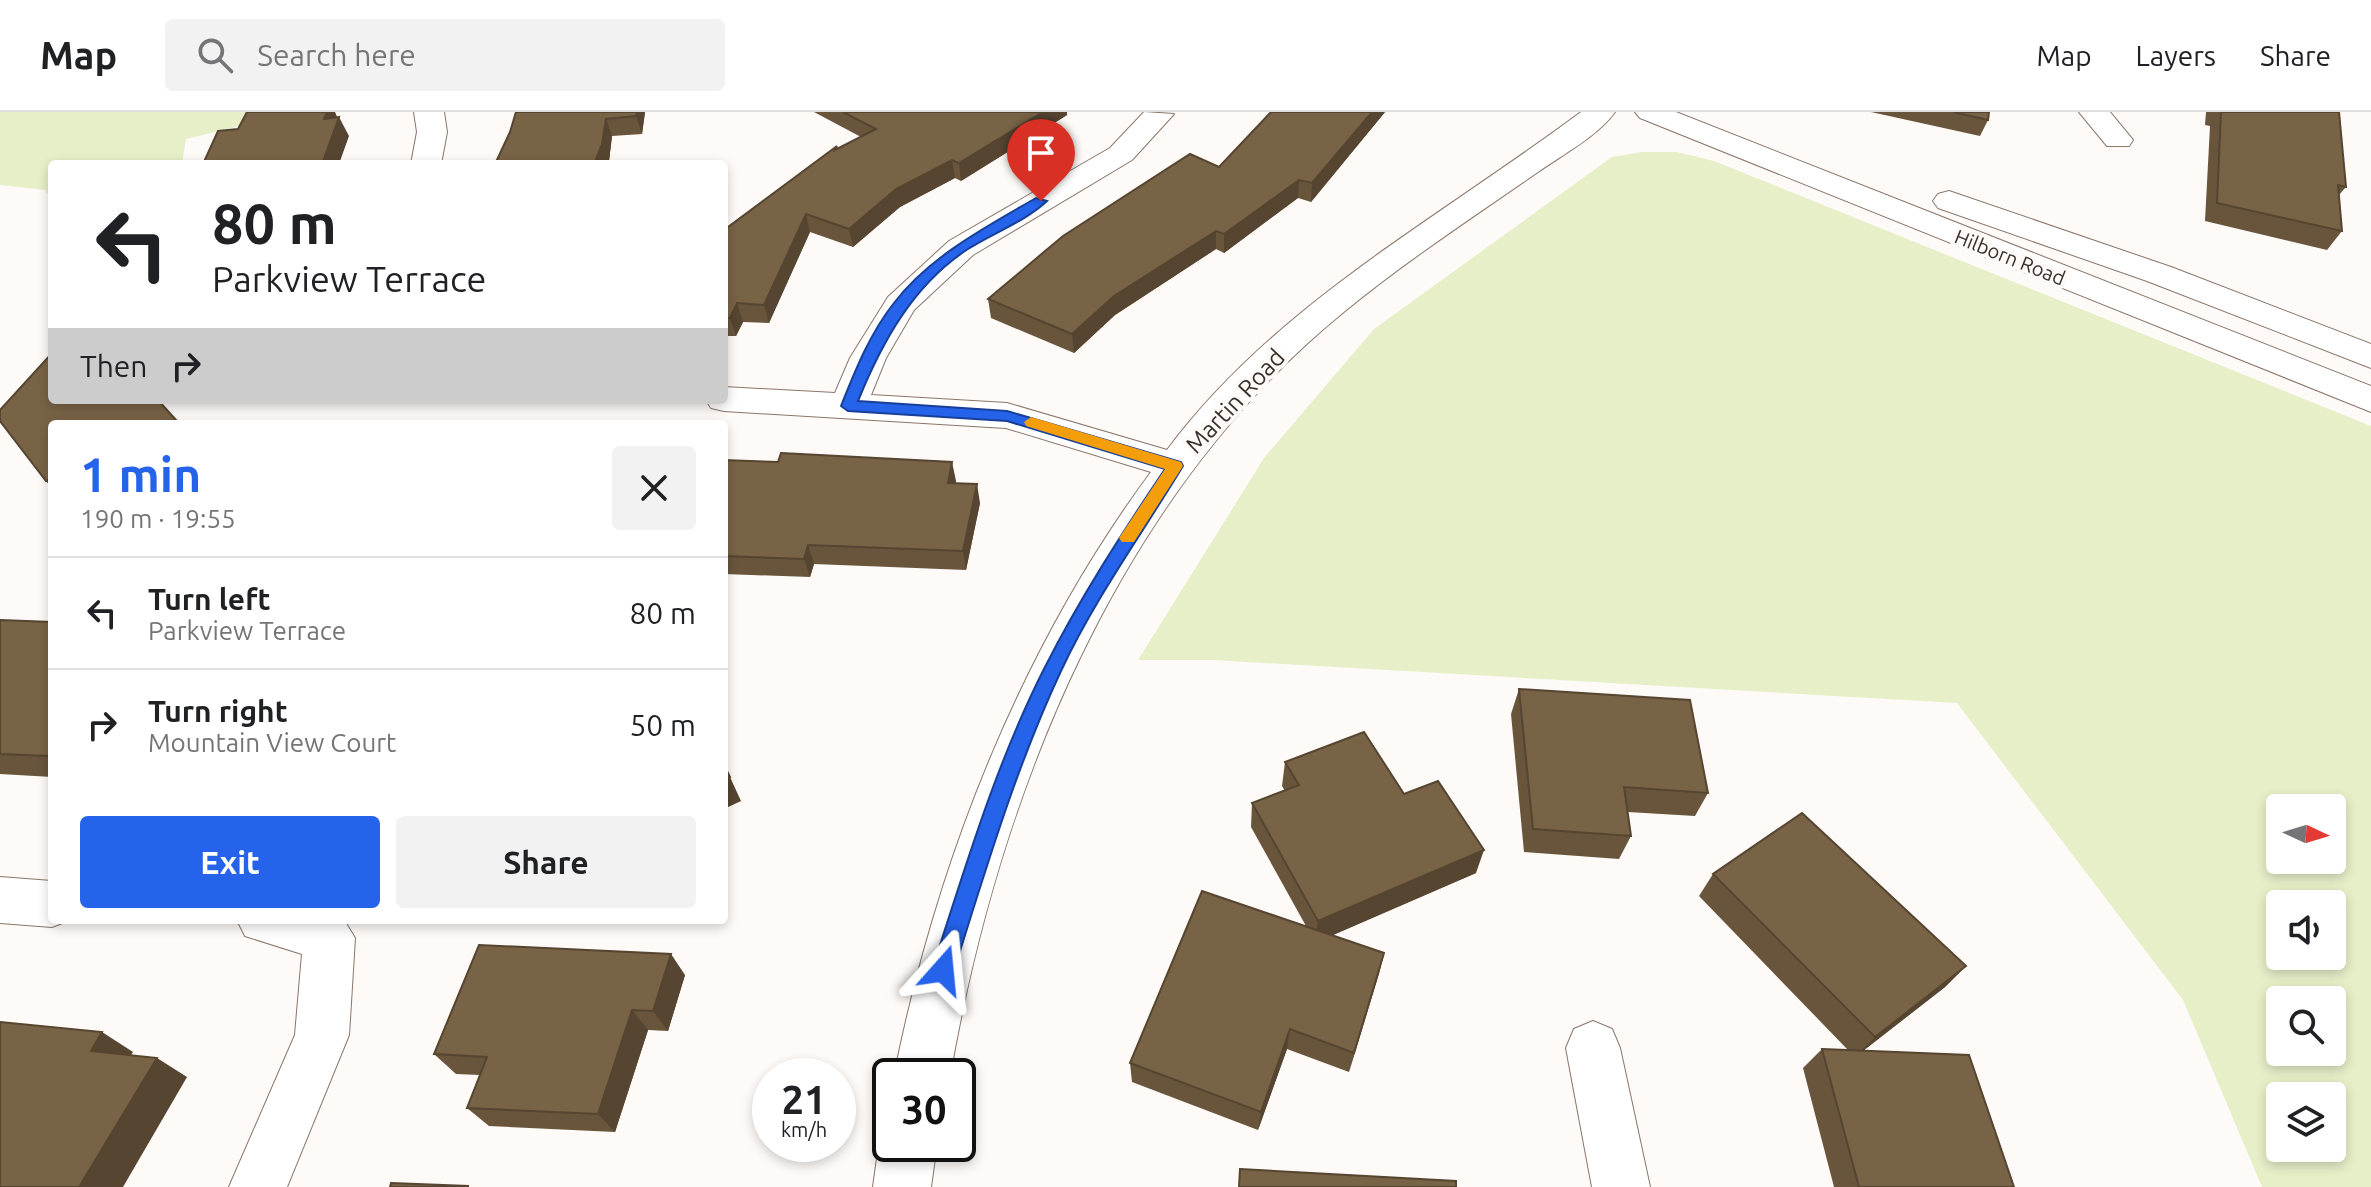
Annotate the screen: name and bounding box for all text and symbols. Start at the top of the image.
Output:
search box [165,19,725,91]
icon: search [193,33,237,77]
text: Map [40,34,117,76]
text: Search here [257,38,416,72]
text: Map [2036,40,2092,71]
text: Layers [2136,40,2216,71]
text: Share [2260,40,2331,71]
pin [1007,119,1075,201]
icon: arrive [1019,131,1063,175]
icon: left [80,192,184,296]
text: 80 m [212,192,337,255]
street label: Hilborn Road [1951,224,2069,290]
text: Parkview Terrace [212,258,486,299]
street label: Martin Road [1180,343,1290,459]
icon: right [164,344,208,388]
text: Then [80,349,148,383]
button: close [612,446,696,530]
text: 1 min [80,447,201,501]
text: 190 m · 19:55 [80,504,236,533]
text: Turn left [148,582,270,616]
icon: left [80,591,124,635]
text: 80 m [629,596,696,630]
text: Parkview Terrace [148,616,346,645]
text: Turn right [148,694,288,728]
icon: right [80,703,124,747]
text: 50 m [629,708,696,742]
text: Mountain View Court [148,728,396,757]
north arrow [2266,794,2346,874]
map controls [2266,794,2346,1162]
button: Exit [80,816,380,908]
button: Share [396,816,696,908]
button: sound [2266,890,2346,970]
position arrow [901,928,985,1012]
button: search [2266,986,2346,1066]
speed limit sign: 30 [872,1058,976,1162]
text: 21 [781,1077,827,1122]
button: layers [2266,1082,2346,1162]
text: km/h [781,1118,827,1141]

